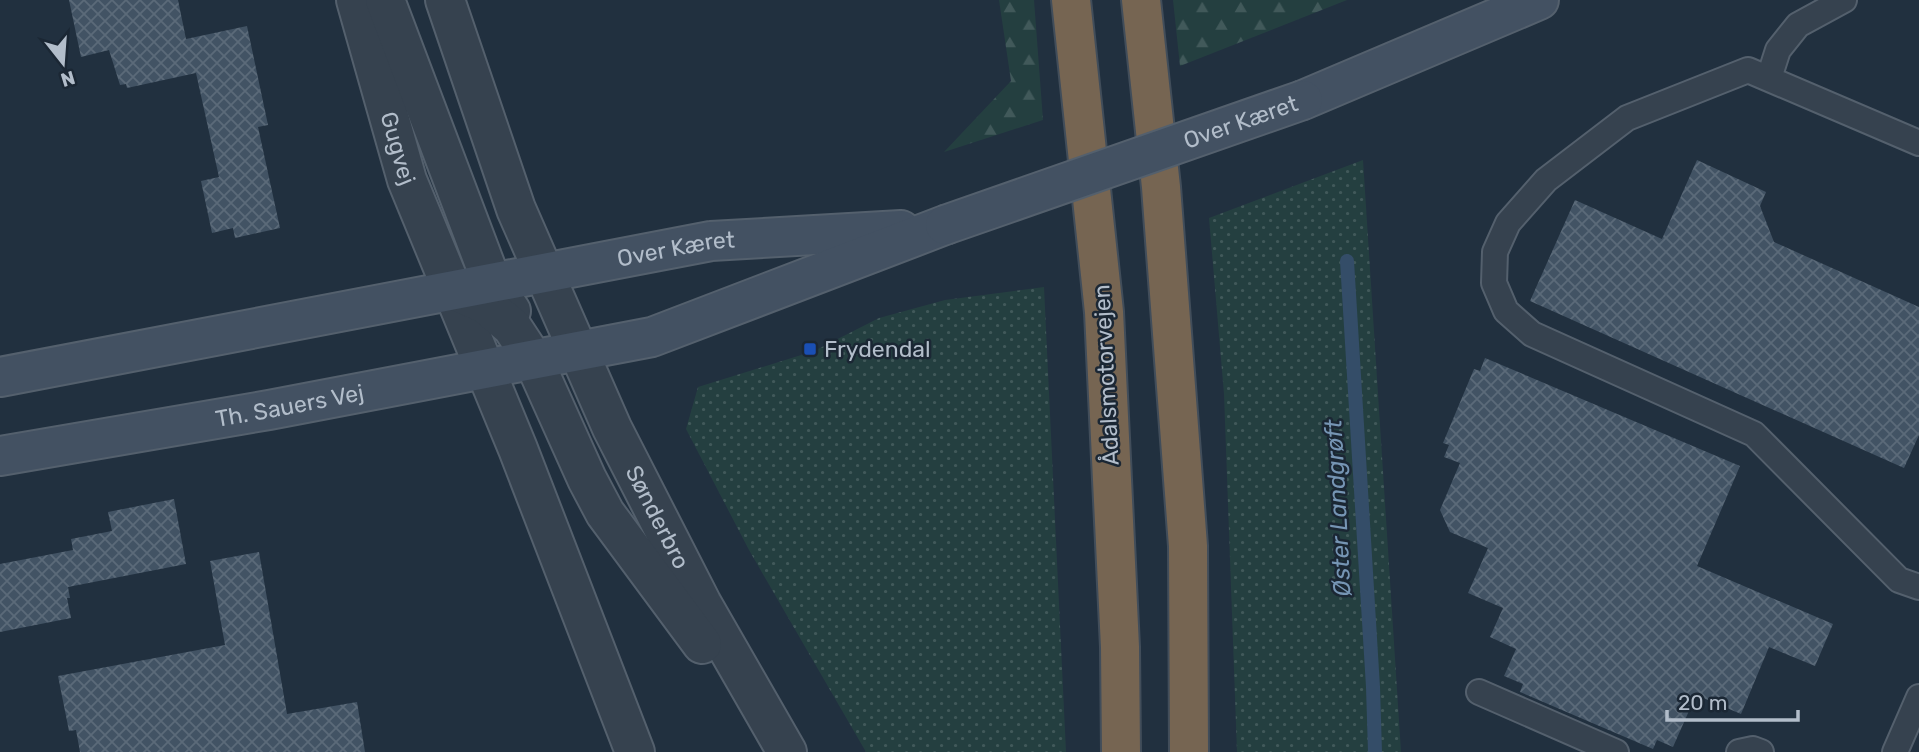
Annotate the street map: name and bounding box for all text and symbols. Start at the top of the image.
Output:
north arrow [28,28,98,98]
text: N [58,66,78,92]
street label: Over Kæret [1180,89,1301,155]
street label: Gugvej [374,109,421,189]
street label: Over Kæret [615,226,735,273]
street label: Ådalsmotorvejen [1087,284,1125,466]
place label: Frydendal [824,335,931,363]
marker: Frydendal [802,341,818,357]
street label: Th. Sauers Vej [213,378,366,433]
water label: Øster Landgrøft [1319,418,1357,597]
street label: Sønderbro [620,461,696,574]
scale bar [1667,678,1798,722]
text: 20 m [1678,690,1727,715]

